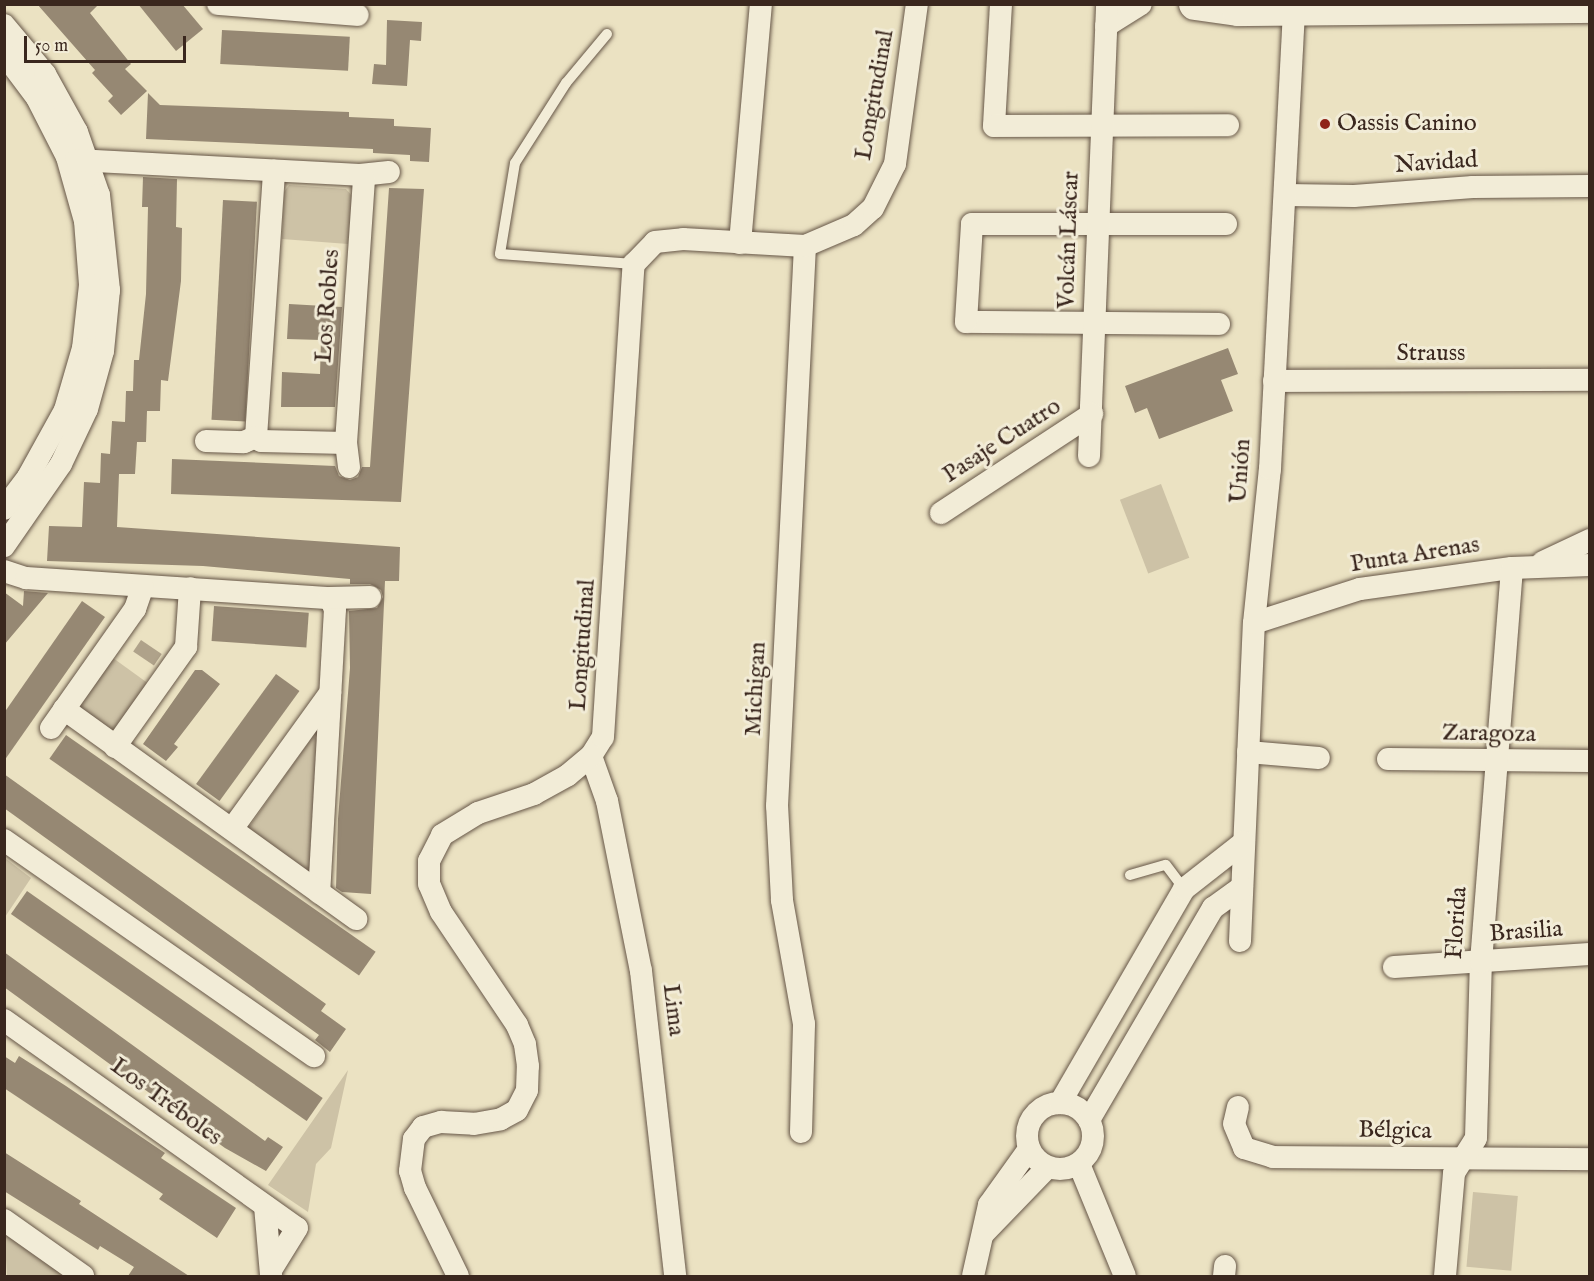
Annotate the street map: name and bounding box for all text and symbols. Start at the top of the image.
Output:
scale bar [27,24,189,62]
street label: Longitudinal [849,28,901,162]
text: 50 m [35,35,68,58]
place label: Oassis Canino [1337,110,1477,138]
marker: Oassis Canino [1318,117,1332,131]
street label: Navidad [1394,146,1478,180]
street label: Volcán Láscar [1052,171,1086,309]
street label: Los Robles [310,248,346,364]
street label: Strauss [1396,340,1466,368]
street label: Pasaje Cuatro [938,392,1066,490]
street label: Unión [1224,438,1258,504]
street label: Punta Arenas [1348,531,1482,579]
street label: Longitudinal [564,578,602,712]
street label: Michigan [739,641,773,737]
street label: Zaragoza [1442,719,1536,749]
street label: Florida [1440,886,1474,960]
street label: Brasilia [1488,915,1564,949]
street label: Lima [656,982,690,1038]
street label: Los Tréboles [105,1052,227,1152]
street label: Bélgica [1358,1116,1432,1146]

